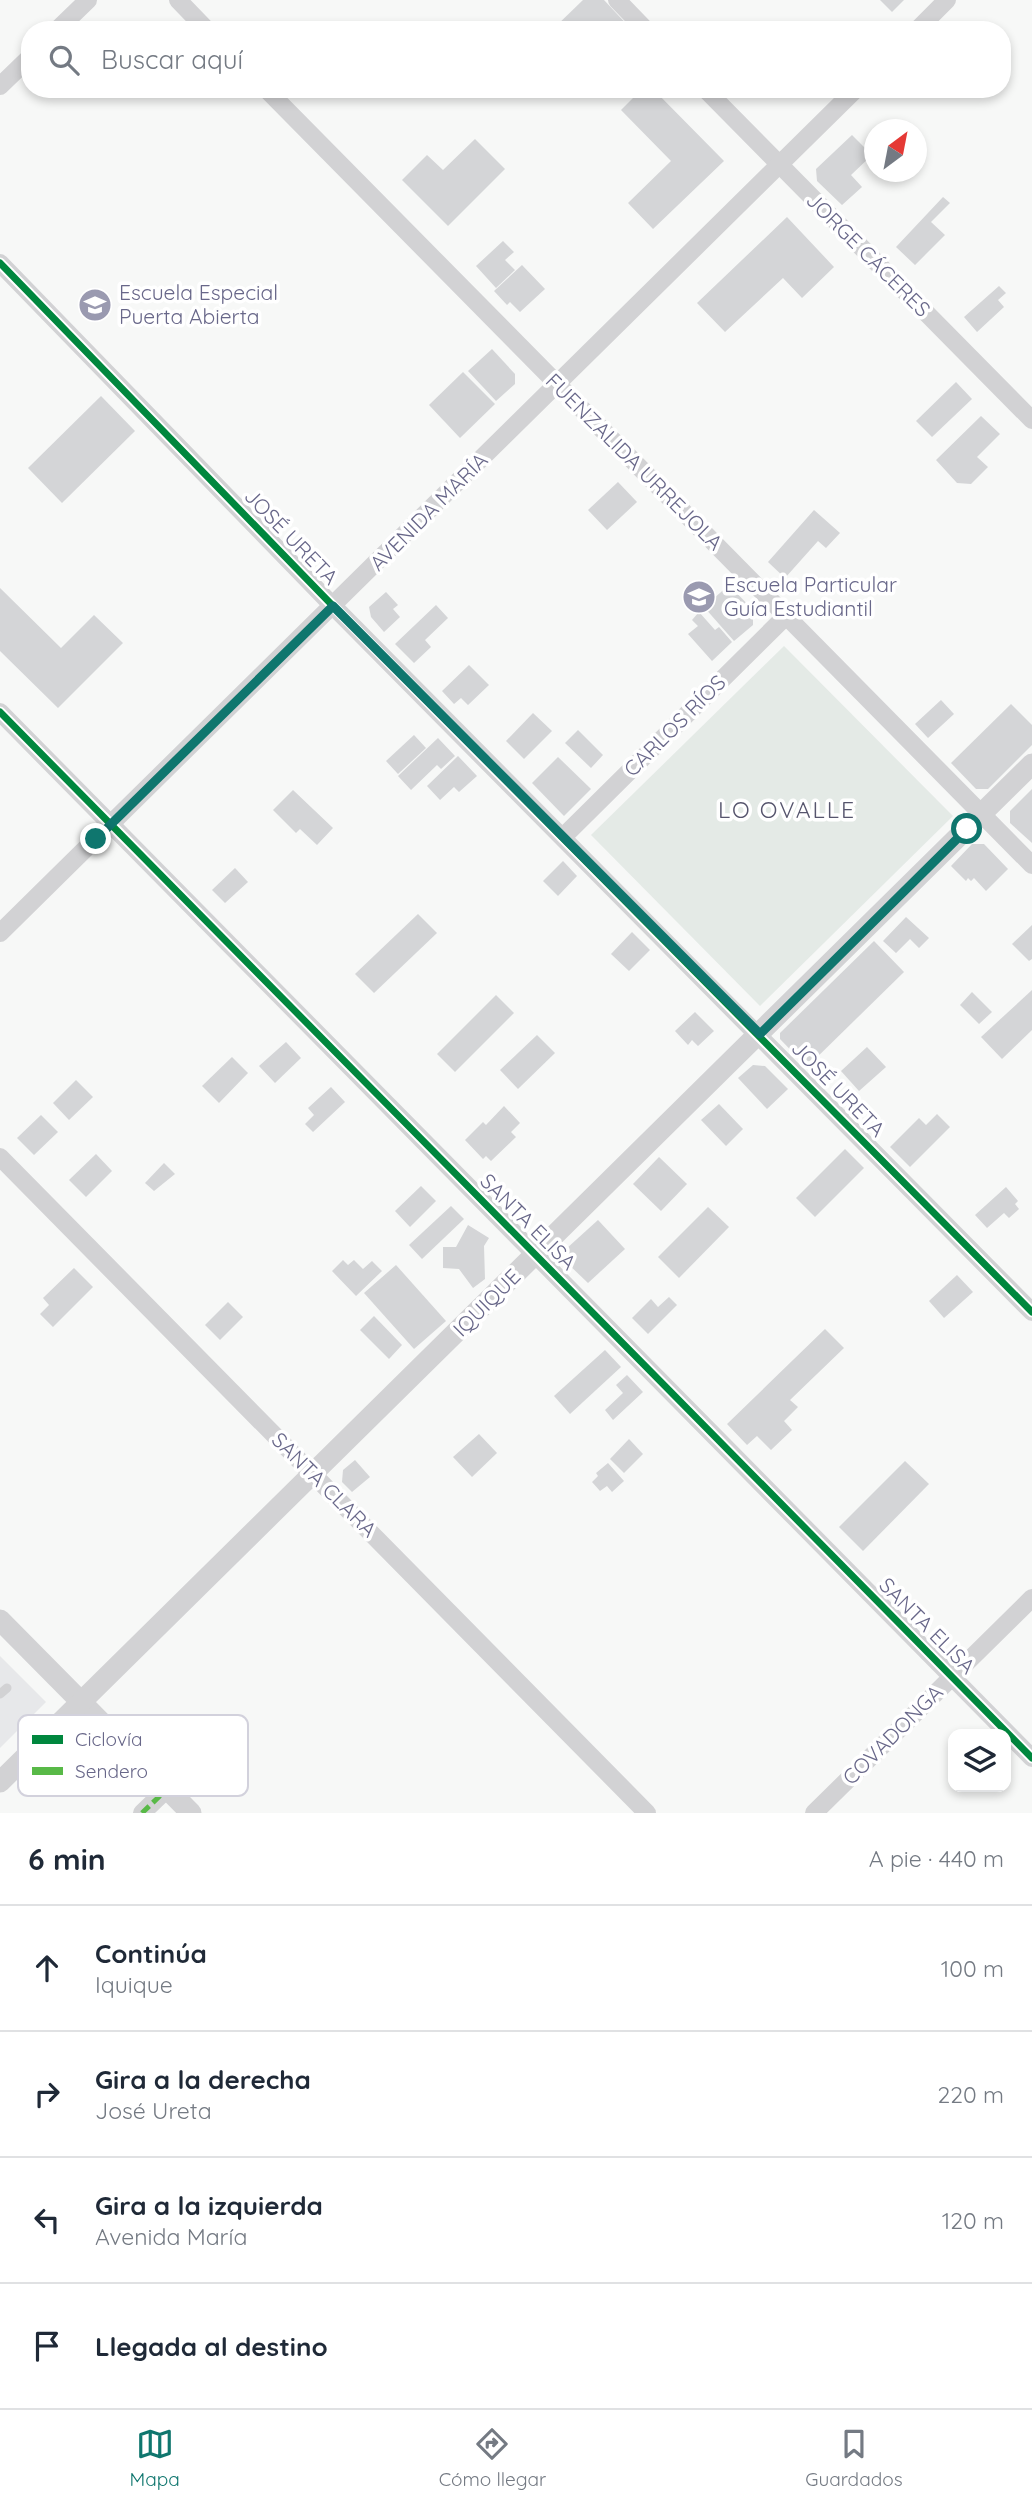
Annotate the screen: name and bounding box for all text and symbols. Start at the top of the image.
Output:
search box [21,21,1011,98]
icon: search [45,41,83,79]
text: Buscar aquí [101,43,243,76]
north arrow [864,119,927,182]
street label: JORGE CÁCERES [801,187,936,322]
place label: Escuela Especial Puerta Abierta [119,279,278,329]
school or university icon: Escuela Especial Puerta Abierta [76,286,114,324]
street label: FUENZALIDA URREJOLA [541,367,729,555]
street label: AVENIDA MARÍA [364,447,493,576]
street label: JOSÉ URETA [239,483,344,590]
place label: Escuela Particular Guía Estudiantil [724,571,897,621]
school or university icon: Escuela Particular Guía Estudiantil [680,578,718,616]
street label: CARLOS RÍOS [618,669,731,782]
district label: LO OVALLE [718,795,856,824]
route start [951,813,982,844]
route end [80,823,111,854]
street label: JOSÉ URETA [786,1035,891,1142]
street label: SANTA ELISA [475,1168,582,1275]
street label: IQUIQUE [447,1263,526,1342]
street label: SANTA CLARA [267,1426,383,1542]
street label: SANTA ELISA [874,1572,981,1679]
street label: COVADONGA [837,1679,948,1790]
legend [18,1715,248,1796]
text: Ciclovía [75,1727,143,1751]
map controls [948,1729,1011,1792]
button: layers [948,1729,1011,1792]
text: Sendero [75,1759,148,1783]
text: 6 min [28,1840,106,1878]
text: A pie · 440 m [869,1844,1004,1873]
text: Continúa [95,1937,207,1970]
icon: ahead [28,1949,66,1987]
text: 100 m [941,1954,1004,1983]
text: Iquique [95,1970,173,1999]
text: Gira a la derecha [95,2063,311,2096]
icon: right [28,2075,66,2113]
text: 220 m [938,2080,1004,2109]
text: José Ureta [95,2096,212,2125]
text: Gira a la izquierda [95,2189,323,2222]
icon: left [28,2201,66,2239]
text: 120 m [942,2206,1004,2235]
text: Avenida María [95,2222,247,2251]
icon: arrive [28,2327,66,2365]
text: Llegada al destino [95,2330,328,2363]
tab: Mapa [129,2425,180,2491]
tab: Cómo llegar [439,2425,546,2491]
tab: Guardados [805,2425,903,2491]

